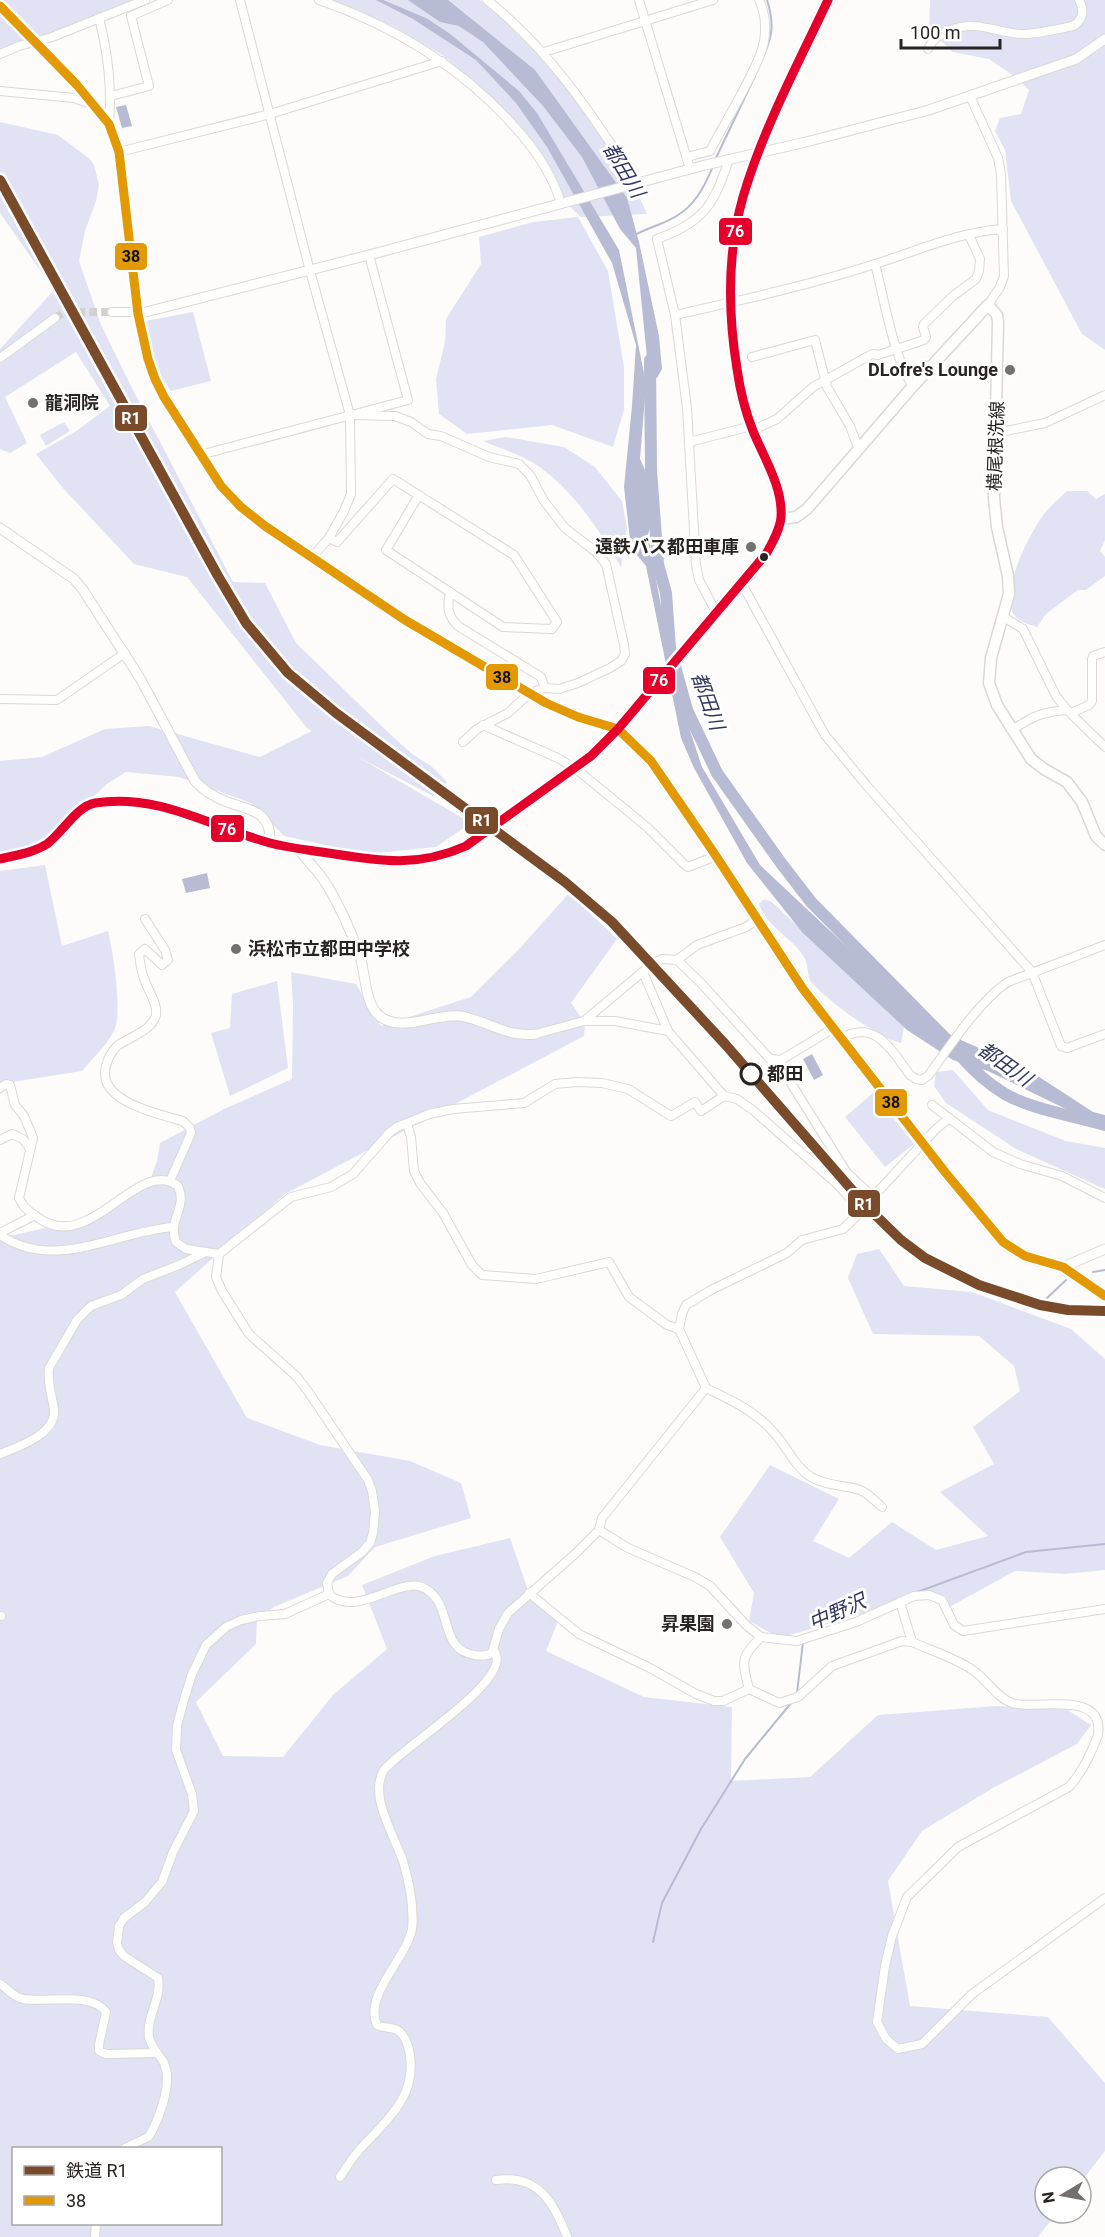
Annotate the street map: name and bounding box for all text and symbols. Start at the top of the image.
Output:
scale bar [901,12,1000,50]
text: 100 m [910,22,961,43]
water label: 都田川 [598,138,651,204]
line badge: 76 [718,217,753,246]
text: 76 [726,222,744,241]
line badge: 38 [114,242,148,271]
text: 38 [122,247,140,266]
place label: DLofre's Lounge [868,359,998,380]
marker: DLofre's Lounge [1003,363,1017,377]
place label: 龍洞院 [45,392,99,413]
marker: 龍洞院 [26,396,40,410]
street label: 横尾根洗線 [983,401,1008,491]
line badge: R1 [114,404,148,432]
text: R1 [121,409,141,428]
place label: 遠鉄バス都田車庫 [595,536,739,557]
marker: 遠鉄バス都田車庫 [744,540,758,554]
unlabelled marker [758,551,770,563]
line badge: 38 [485,663,519,691]
line badge: 76 [642,666,676,695]
text: 38 [493,668,511,687]
water label: 都田川 [686,669,730,735]
text: 76 [650,671,668,690]
line badge: R1 [464,806,499,835]
text: R1 [472,811,492,830]
line badge: 76 [210,814,245,843]
text: 76 [218,820,236,839]
place label: 浜松市立都田中学校 [248,938,410,959]
marker: 浜松市立都田中学校 [229,942,243,956]
water label: 都田川 [974,1037,1038,1092]
marker: 都田 [740,1063,762,1085]
place label: 都田 [767,1063,803,1084]
line badge: 38 [874,1088,908,1117]
text: 38 [882,1093,900,1112]
line badge: R1 [847,1189,881,1218]
text: R1 [854,1195,874,1214]
water label: 中野沢 [805,1588,872,1635]
place label: 昇果園 [661,1613,715,1634]
marker: 昇果園 [720,1617,734,1631]
legend [12,2147,222,2225]
text: 鉄道 R1 [66,2160,128,2181]
north arrow [1033,2165,1093,2225]
text: 38 [66,2190,86,2211]
text: N [1038,2190,1059,2205]

